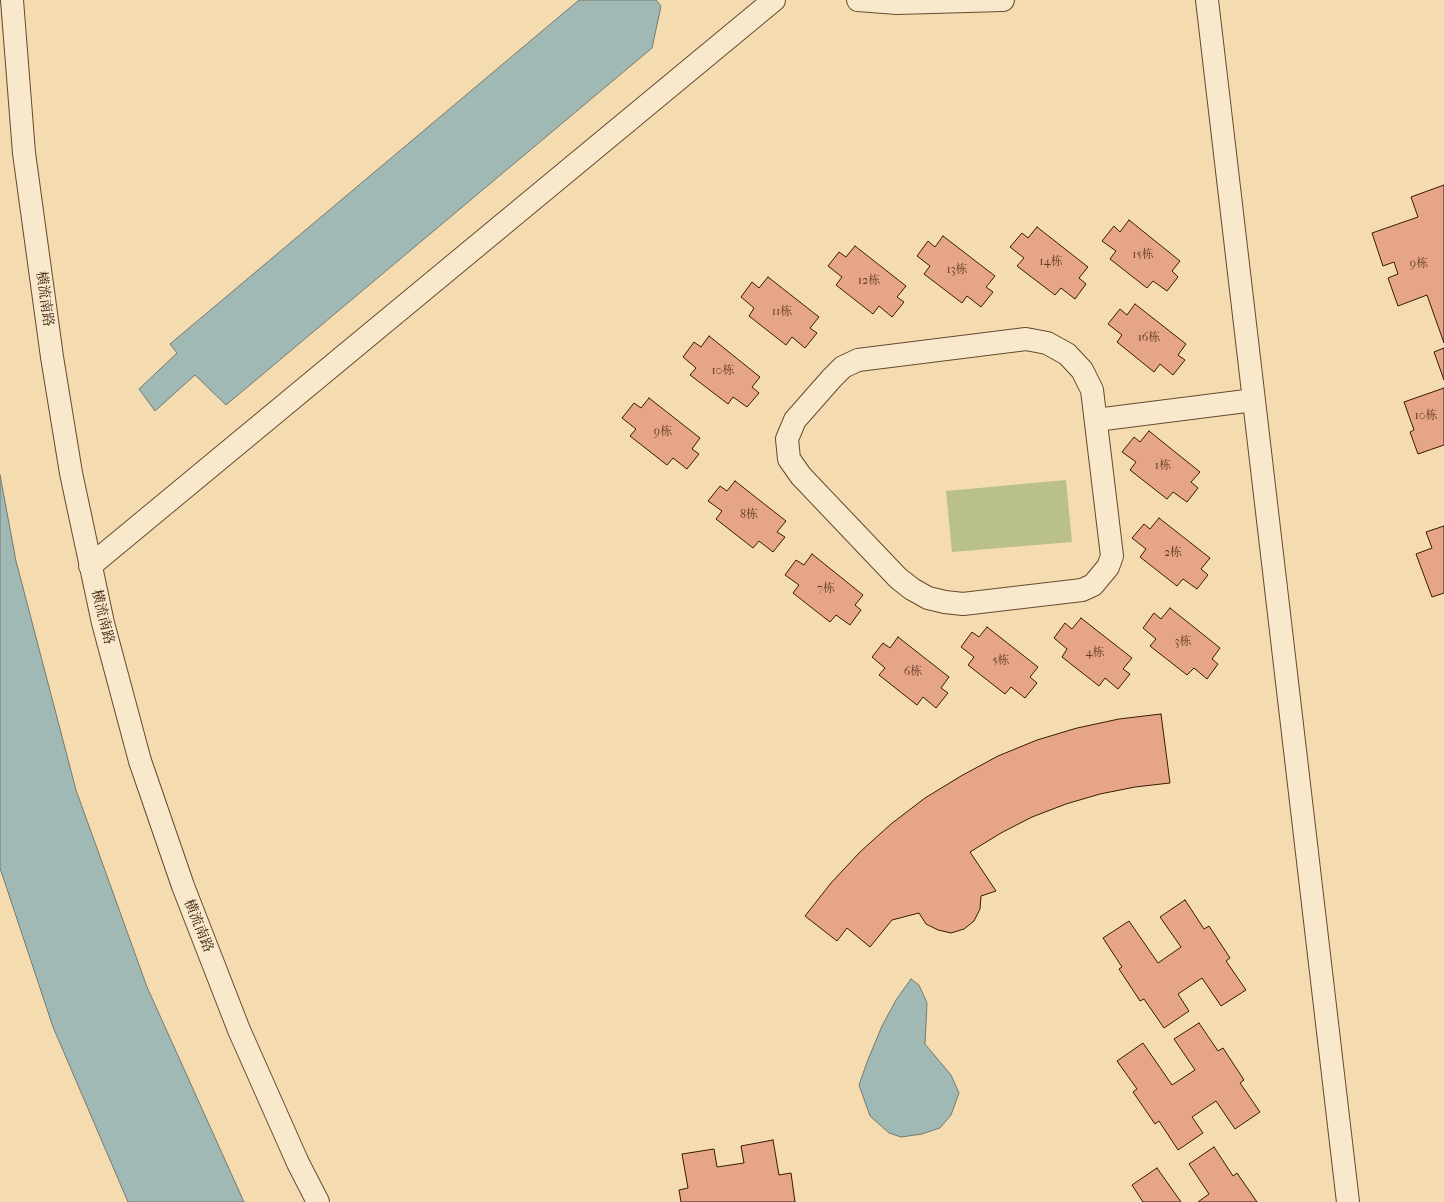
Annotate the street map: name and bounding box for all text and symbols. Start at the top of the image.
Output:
house number: 15栋 [1132,248,1154,262]
house number: 14栋 [1039,255,1063,269]
house number: 9栋 [1410,257,1428,271]
house number: 13栋 [946,263,968,277]
street label: 横流南路 [32,270,56,328]
house number: 12栋 [858,274,880,288]
house number: 11栋 [772,305,792,319]
house number: 16栋 [1138,331,1160,345]
house number: 10栋 [712,364,734,378]
house number: 10栋 [1415,409,1437,423]
house number: 9栋 [654,425,672,439]
house number: 1栋 [1155,459,1171,473]
house number: 8栋 [740,508,758,522]
house number: 2栋 [1164,546,1182,560]
house number: 7栋 [817,582,835,596]
street label: 横流南路 [87,588,117,646]
house number: 3栋 [1175,635,1191,649]
house number: 4栋 [1085,646,1105,660]
house number: 5栋 [992,654,1010,668]
house number: 6栋 [904,665,922,679]
street label: 横流南路 [180,897,216,955]

